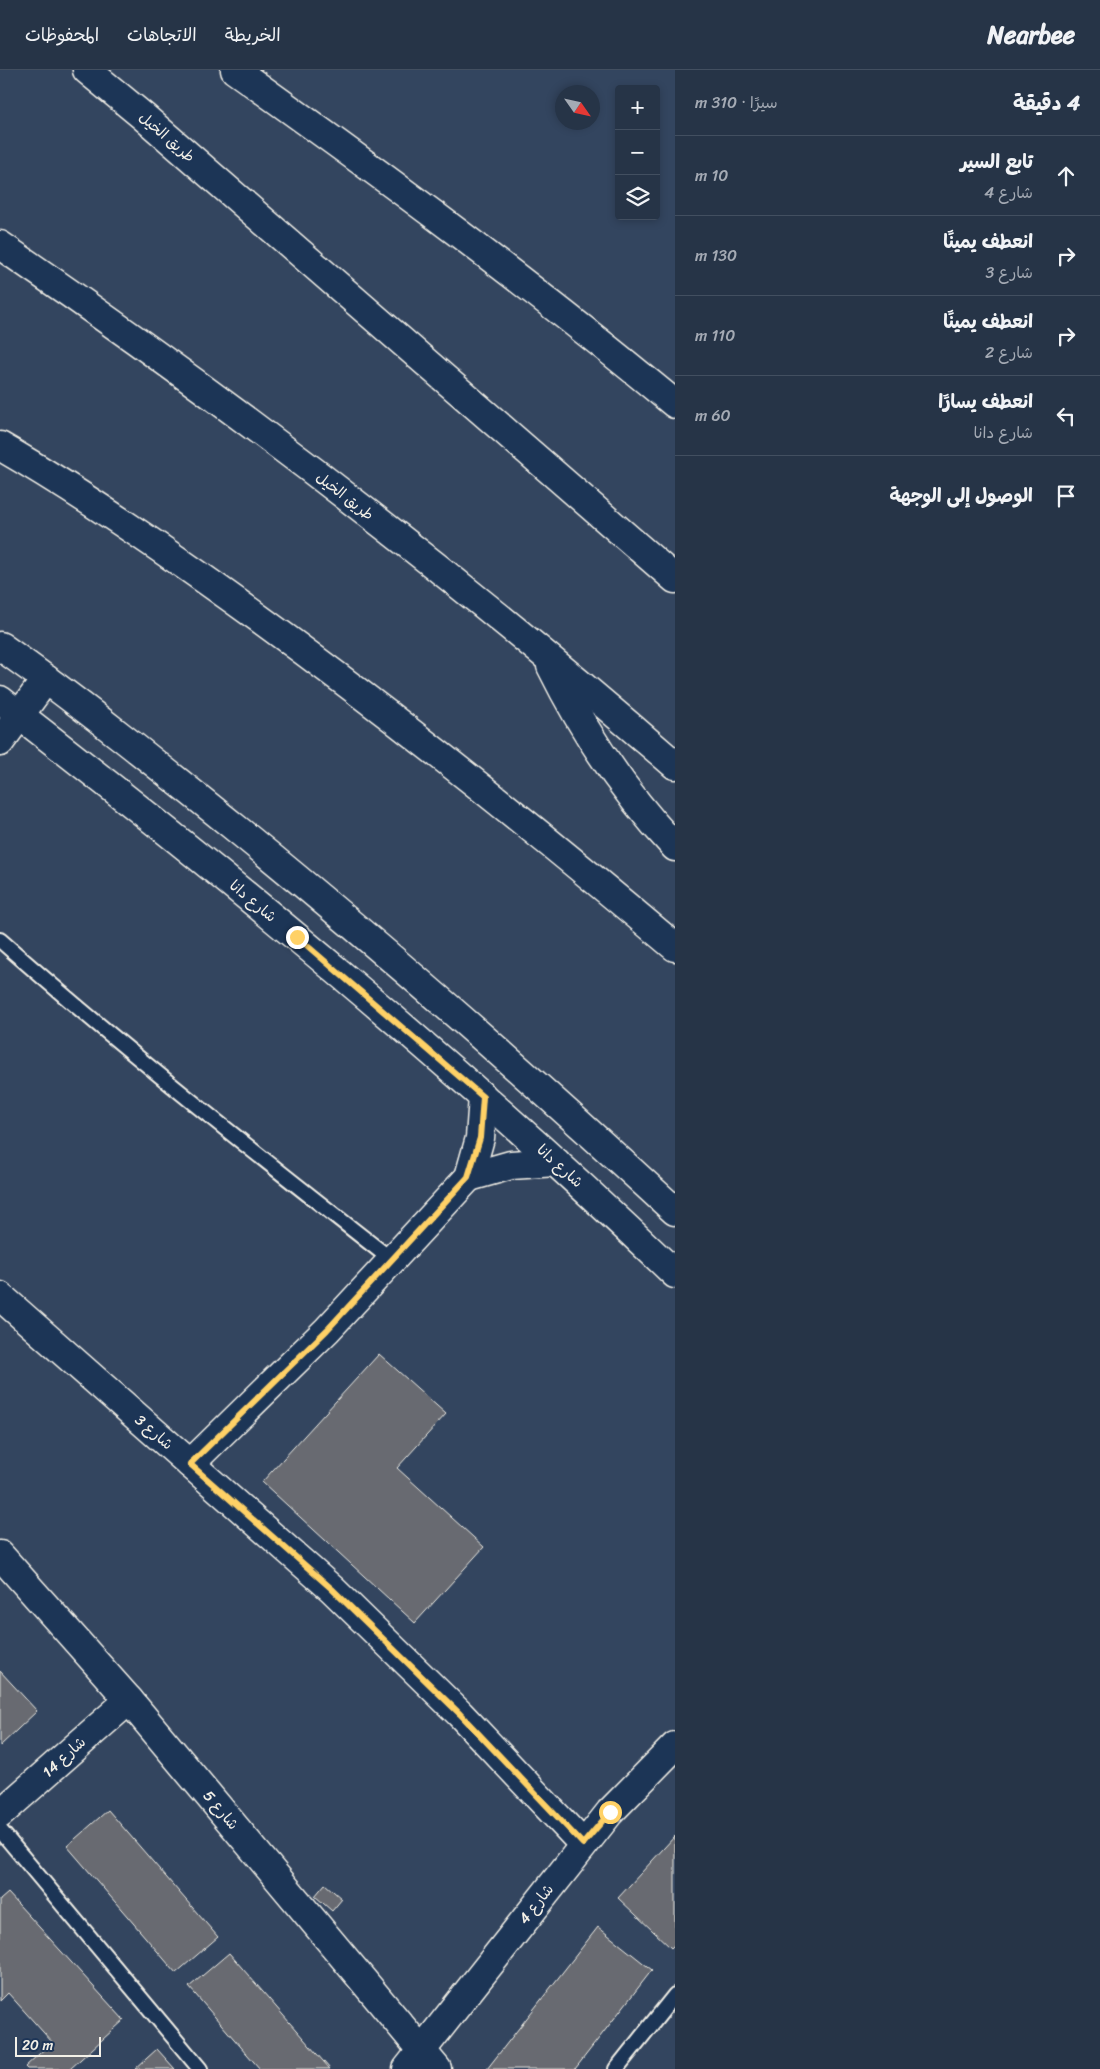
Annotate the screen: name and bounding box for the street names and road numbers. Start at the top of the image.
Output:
street label: طريق الخيل [133,105,201,169]
street label: طريق الخيل [310,465,380,527]
street label: شارع دانا [223,873,283,929]
street label: شارع دانا [531,1138,589,1194]
street label: شارع 3 [129,1408,179,1456]
street label: شارع 14 [36,1730,92,1784]
street label: شارع 5 [196,1784,246,1836]
street label: شارع 4 [512,1878,560,1930]

